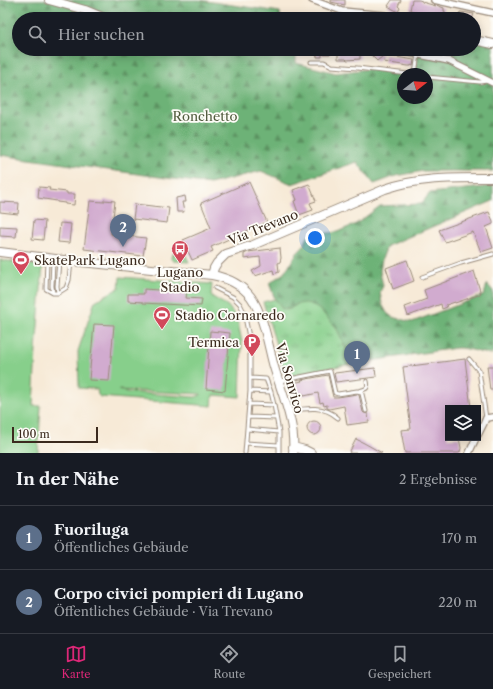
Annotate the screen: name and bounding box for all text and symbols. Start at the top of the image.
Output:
search box [12,12,481,56]
icon: search [26,23,48,45]
text: Hier suchen [58,25,145,44]
north arrow [397,68,433,104]
park label: Ronchetto [173,108,237,124]
street label: Via Trevano [225,206,300,249]
pin: 2 [110,214,136,247]
your location [305,228,325,248]
bus stop icon: Lugano Stadio [170,239,190,264]
sports icon: SkatePark Lugano [11,250,31,275]
place label: SkatePark Lugano [34,252,145,268]
place label: Lugano Stadio [157,264,203,295]
sports icon: Stadio Cornaredo [152,305,172,330]
place label: Stadio Cornaredo [175,307,285,323]
parking icon: Termica [242,332,262,357]
place label: Termica [188,334,239,350]
street label: Via Sonvico [272,340,308,415]
pin: 1 [344,341,370,374]
map controls [445,405,481,441]
button: layers [445,405,481,441]
scale bar [12,425,98,444]
text: 100 m [18,427,50,441]
text: In der Nähe [16,469,119,489]
text: 2 Ergebnisse [399,471,477,487]
text: Fuoriluga [54,520,129,539]
text: 1 [26,530,32,546]
text: 170 m [441,530,477,546]
text: Öffentliches Gebäude [54,539,188,555]
text: Corpo civici pompieri di Lugano [54,584,304,603]
text: 2 [25,594,33,610]
text: 220 m [438,594,477,610]
text: Öffentliches Gebäude · Via Trevano [54,603,273,619]
tab: Karte [61,643,91,681]
tab: Route [214,643,245,681]
tab: Gespeichert [368,643,431,681]

